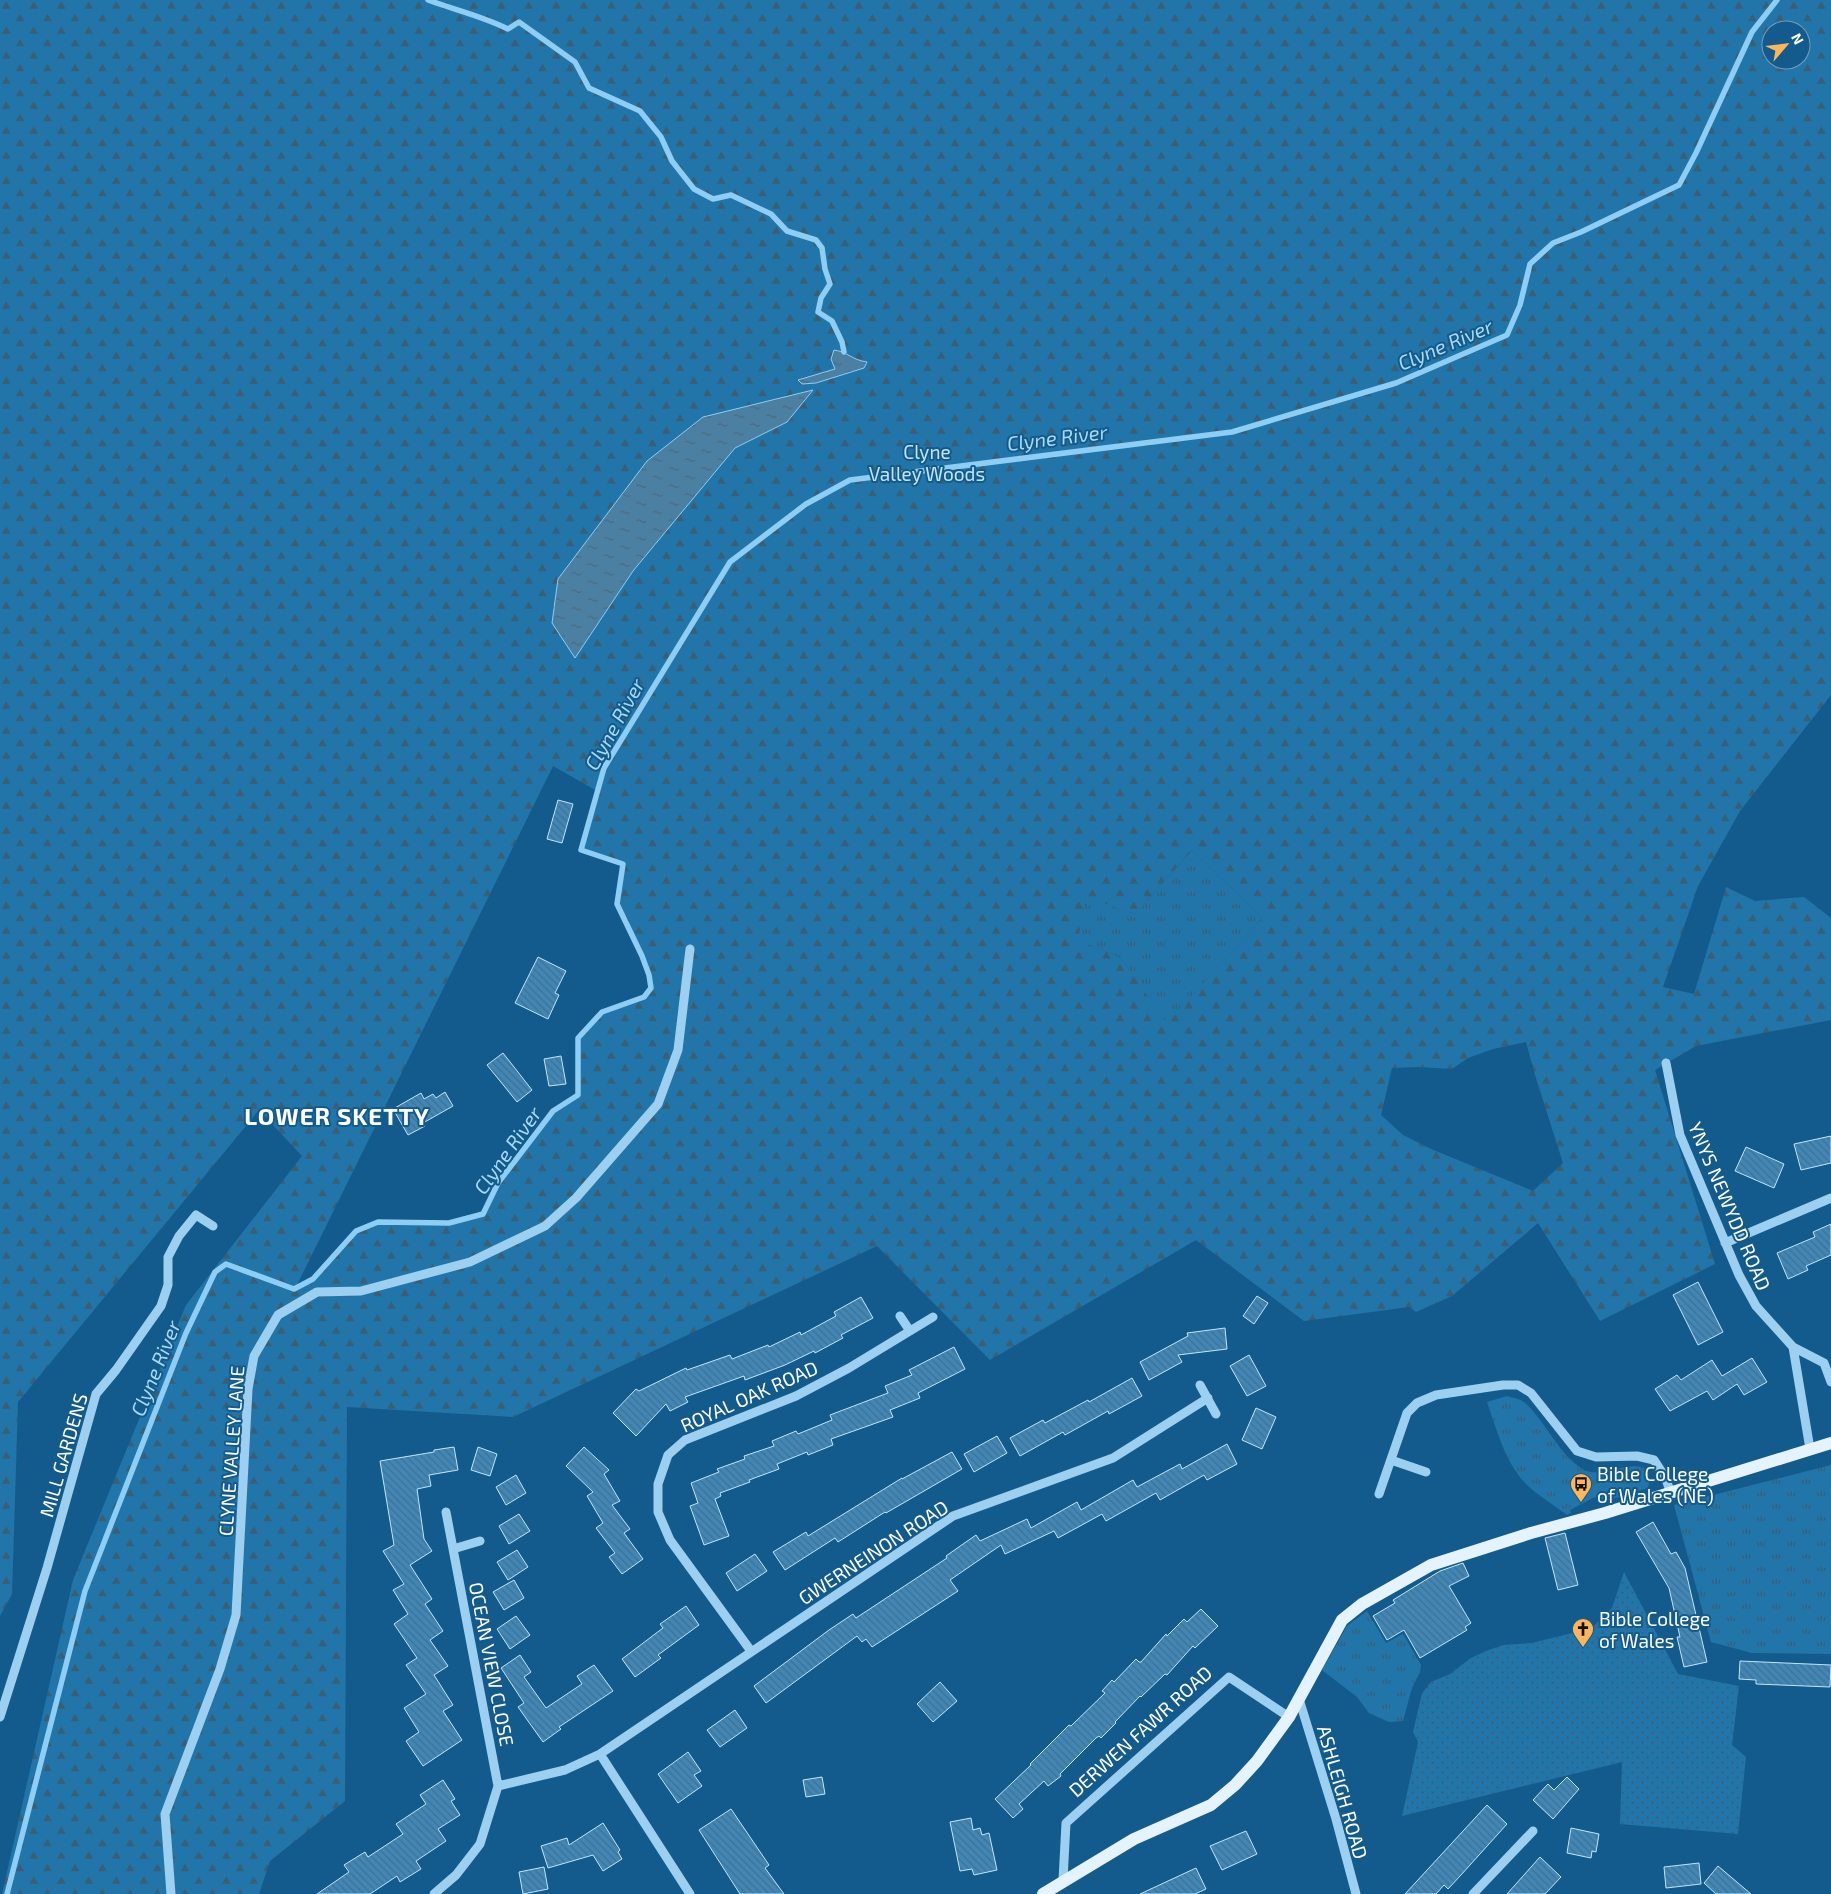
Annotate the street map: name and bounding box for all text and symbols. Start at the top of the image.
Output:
north arrow [1761,20,1811,70]
text: N [1788,30,1808,47]
water label: Clyne River [1394,313,1497,376]
water label: Clyne River [1005,419,1110,456]
park label: Clyne Valley Woods [869,440,985,485]
water label: Clyne River [579,673,650,774]
district label: LOWER SKETTY [244,1101,430,1130]
water label: Clyne River [468,1101,547,1199]
street label: YNYS NEWYDD ROAD [1684,1118,1776,1294]
water label: Clyne River [125,1316,186,1420]
street label: ROYAL OAK ROAD [677,1355,821,1437]
street label: CLYNE VALLEY LANE [214,1365,248,1537]
street label: MILL GARDENS [34,1390,92,1520]
place label: Bible College of Wales (NE) [1597,1462,1714,1507]
bus stop icon: Bible College of Wales (NE) [1569,1472,1593,1503]
street label: GWERNEINON ROAD [794,1495,952,1609]
street label: OCEAN VIEW CLOSE [465,1580,519,1748]
place label: Bible College of Wales [1599,1607,1710,1652]
church icon: Bible College of Wales [1571,1617,1595,1648]
street label: DERWEN FAWR ROAD [1064,1661,1216,1801]
street label: ASHLEIGH ROAD [1313,1722,1373,1862]

